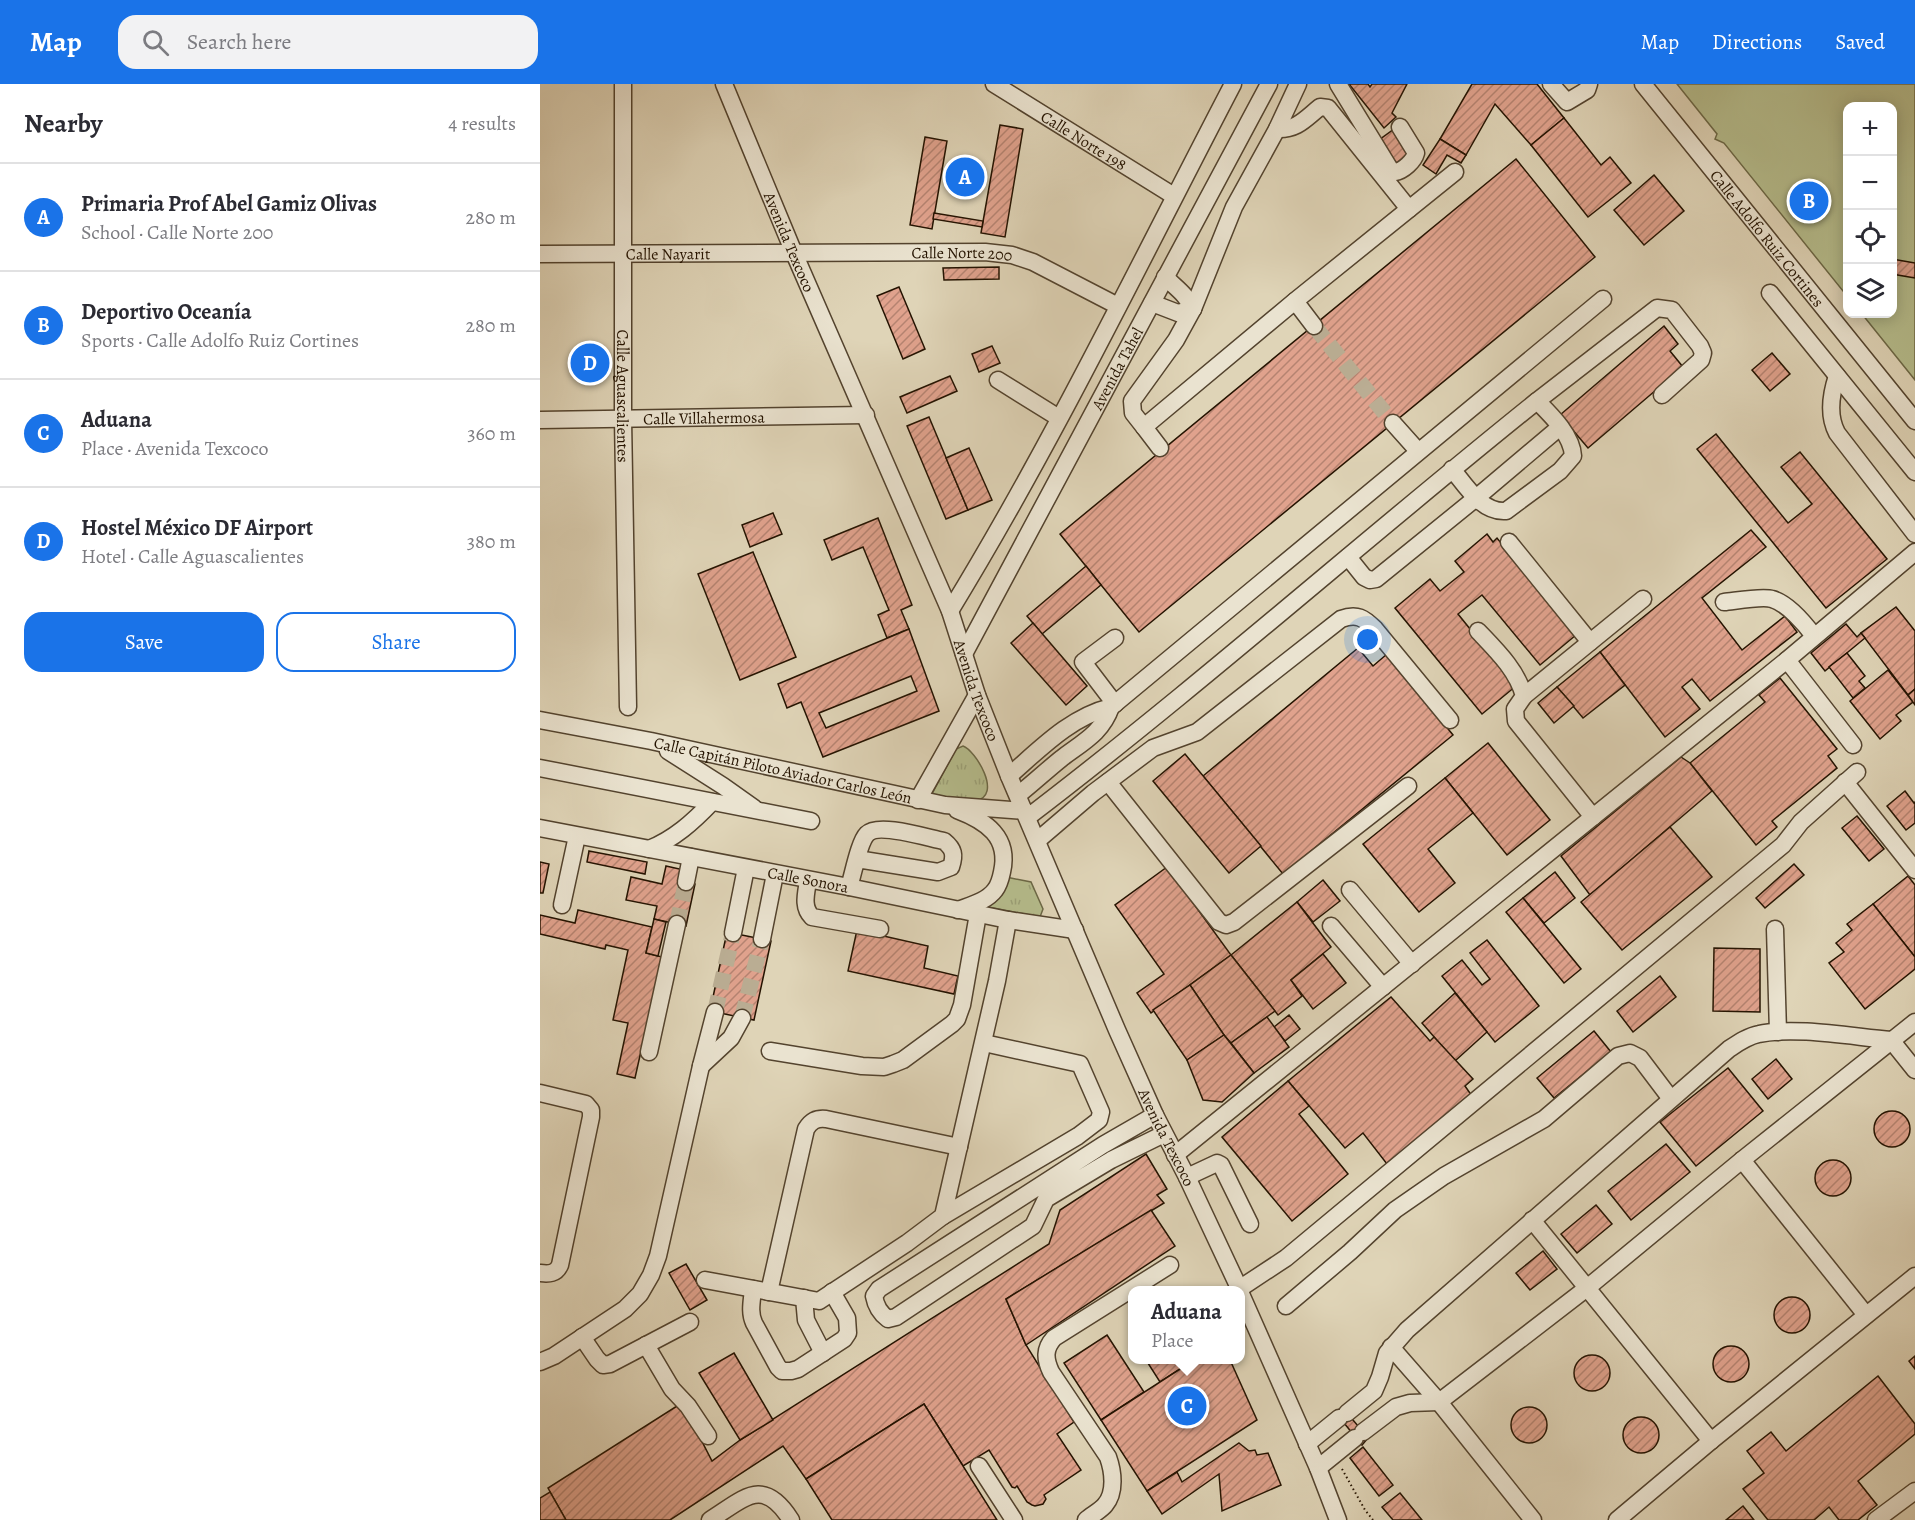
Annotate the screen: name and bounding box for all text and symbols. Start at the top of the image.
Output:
search box [118,15,538,69]
text: Map [30,23,82,61]
icon: search [139,26,172,59]
text: Search here [187,27,291,57]
text: Map [1641,28,1679,56]
text: Directions [1712,28,1802,56]
text: Saved [1835,28,1885,56]
map controls [1843,102,1897,318]
button: + [1843,102,1897,156]
text: Nearby [24,106,103,141]
street label: Calle Norte 198 [1036,106,1131,176]
text: 4 results [448,110,516,137]
pin: A [946,154,984,200]
button: − [1843,156,1897,210]
street label: Calle Adolfo Ruiz Cortines [1705,165,1829,312]
pin: B [1790,178,1828,224]
street label: Avenida Texcoco [758,188,820,296]
text: Primaria Prof Abel Gamiz Olivas [81,189,377,219]
text: A [37,204,50,231]
text: 280 m [466,204,516,231]
button: locate [1843,210,1897,264]
text: School · Calle Norte 200 [81,219,274,246]
street label: Calle Norte 200 [911,242,1014,267]
street label: Calle Nayarit [626,243,710,266]
button: layers [1843,264,1897,318]
text: Deportivo Oceanía [81,297,252,327]
text: B [37,312,50,339]
text: 280 m [466,312,516,339]
street label: Avenida Tahel [1086,324,1149,415]
text: Sports · Calle Adolfo Ruiz Cortines [81,327,359,354]
street label: Calle Aguascalientes [611,330,634,463]
pin: D [571,340,610,386]
text: Aduana [81,405,152,435]
street label: Calle Villahermosa [643,407,766,430]
text: C [37,420,50,447]
text: 360 m [467,420,516,447]
text: Place · Avenida Texcoco [81,435,268,462]
text: Hostel México DF Airport [81,513,313,543]
text: D [37,528,50,555]
text: 380 m [467,528,516,555]
text: Hotel · Calle Aguascalientes [81,543,304,570]
button: Save [24,612,264,672]
button: Share [276,612,516,672]
your location [1353,625,1382,654]
street label: Avenida Texcoco [948,636,1004,745]
street label: Calle Capitán Piloto Aviador Carlos León [652,732,914,810]
street label: Calle Sonora [766,862,851,899]
street label: Avenida Texcoco [1132,1084,1200,1190]
popup [1128,1286,1245,1364]
text: Aduana [1151,1297,1222,1327]
text: Place [1151,1327,1193,1354]
pin: C [1168,1384,1206,1428]

